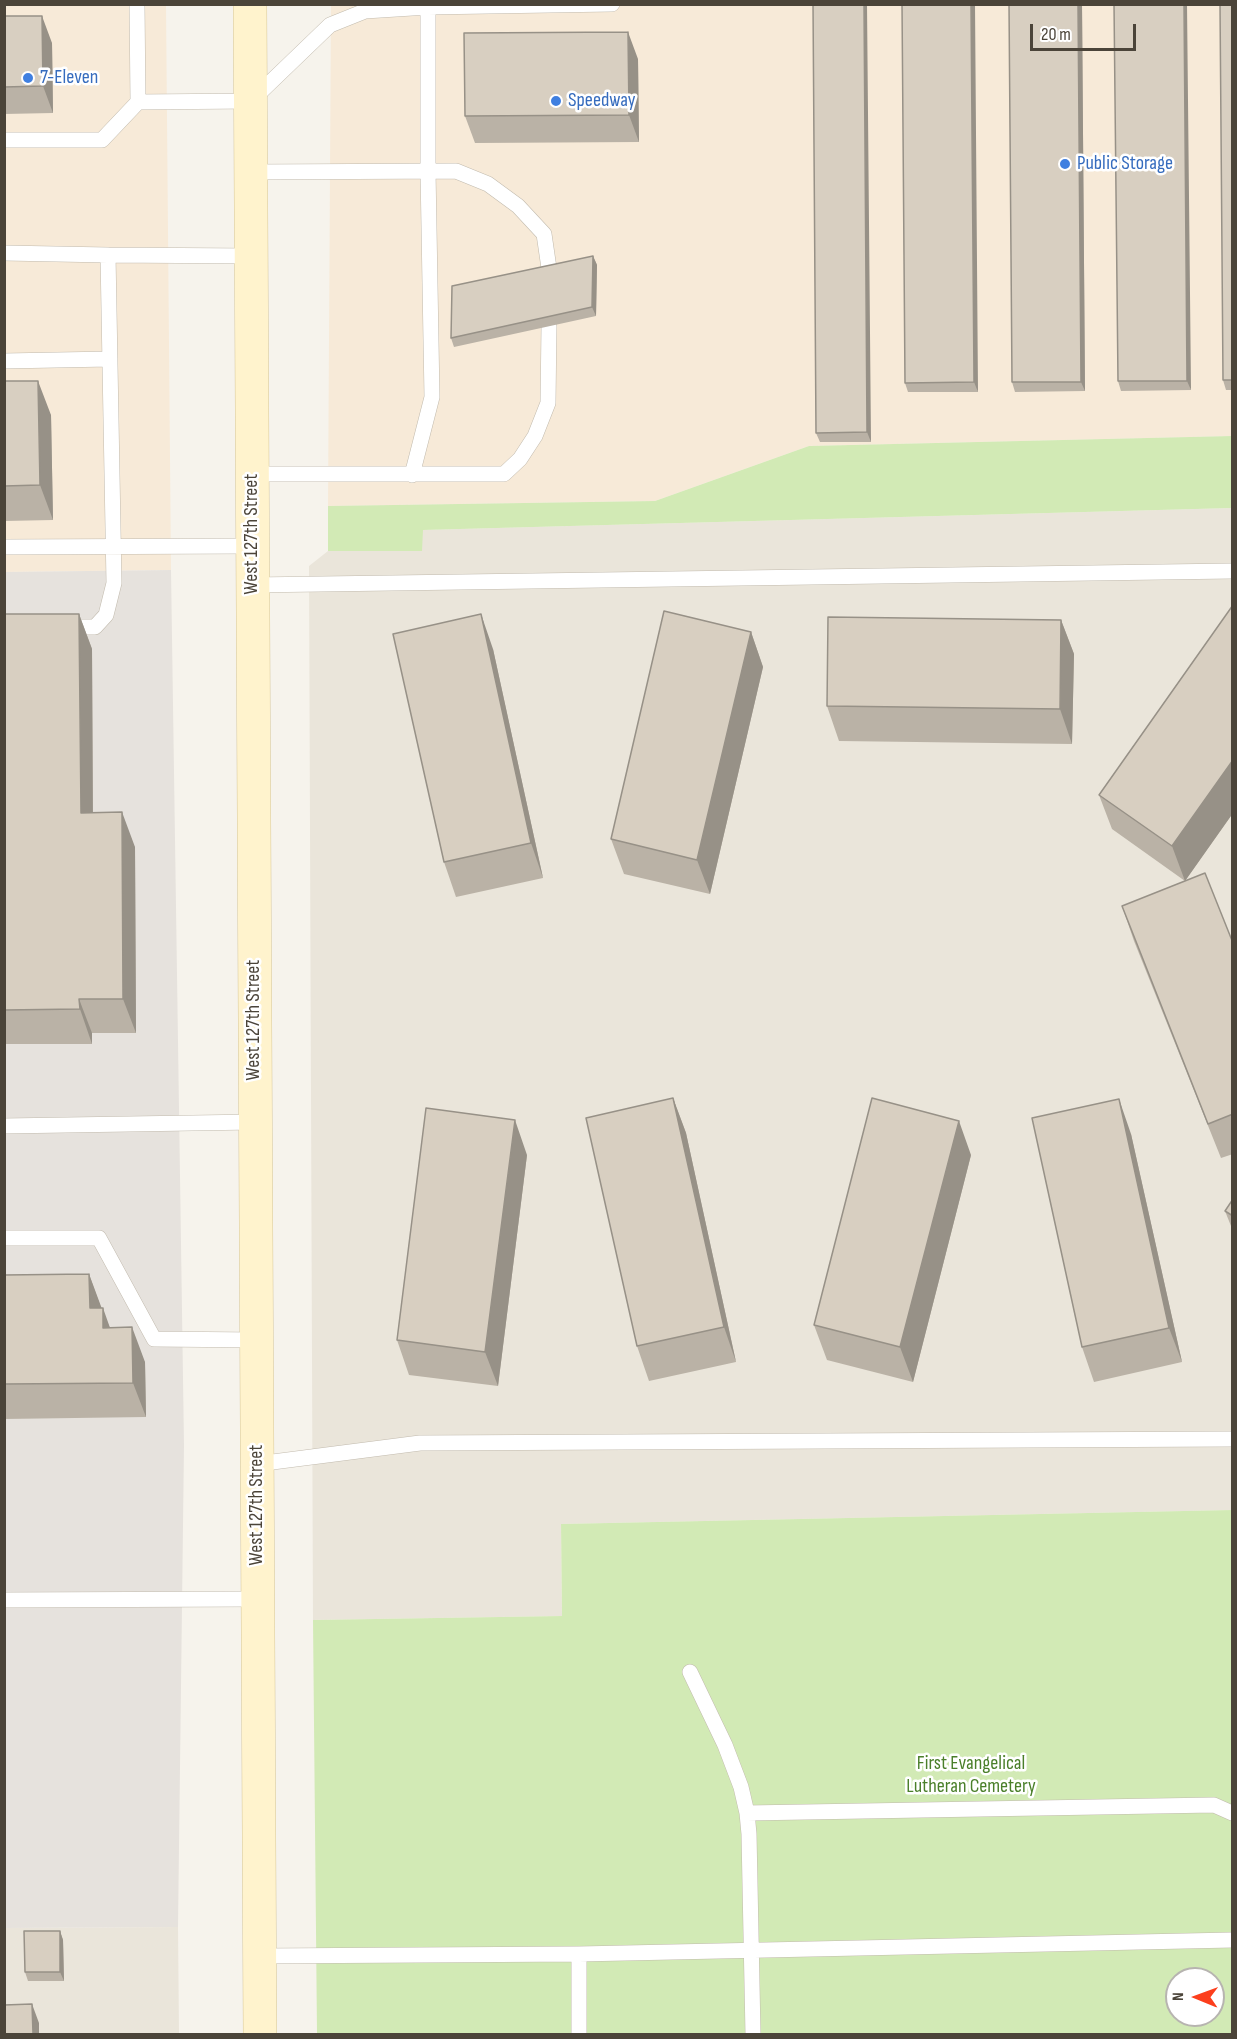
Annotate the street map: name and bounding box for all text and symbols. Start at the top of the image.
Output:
scale bar [1033,12,1140,50]
text: 20 m [1041,24,1071,45]
place label: 7-Eleven [40,66,98,90]
marker: 7-Eleven [21,71,35,85]
place label: Speedway [568,89,635,113]
marker: Speedway [549,94,563,108]
place label: Public Storage [1077,152,1173,176]
marker: Public Storage [1058,157,1072,171]
street label: West 127th Street [240,474,264,594]
street label: West 127th Street [242,960,266,1080]
street label: West 127th Street [245,1445,269,1565]
park label: First Evangelical Lutheran Cemetery [906,1752,1036,1799]
north arrow [1165,1967,1225,2027]
text: N [1169,1992,1188,2001]

